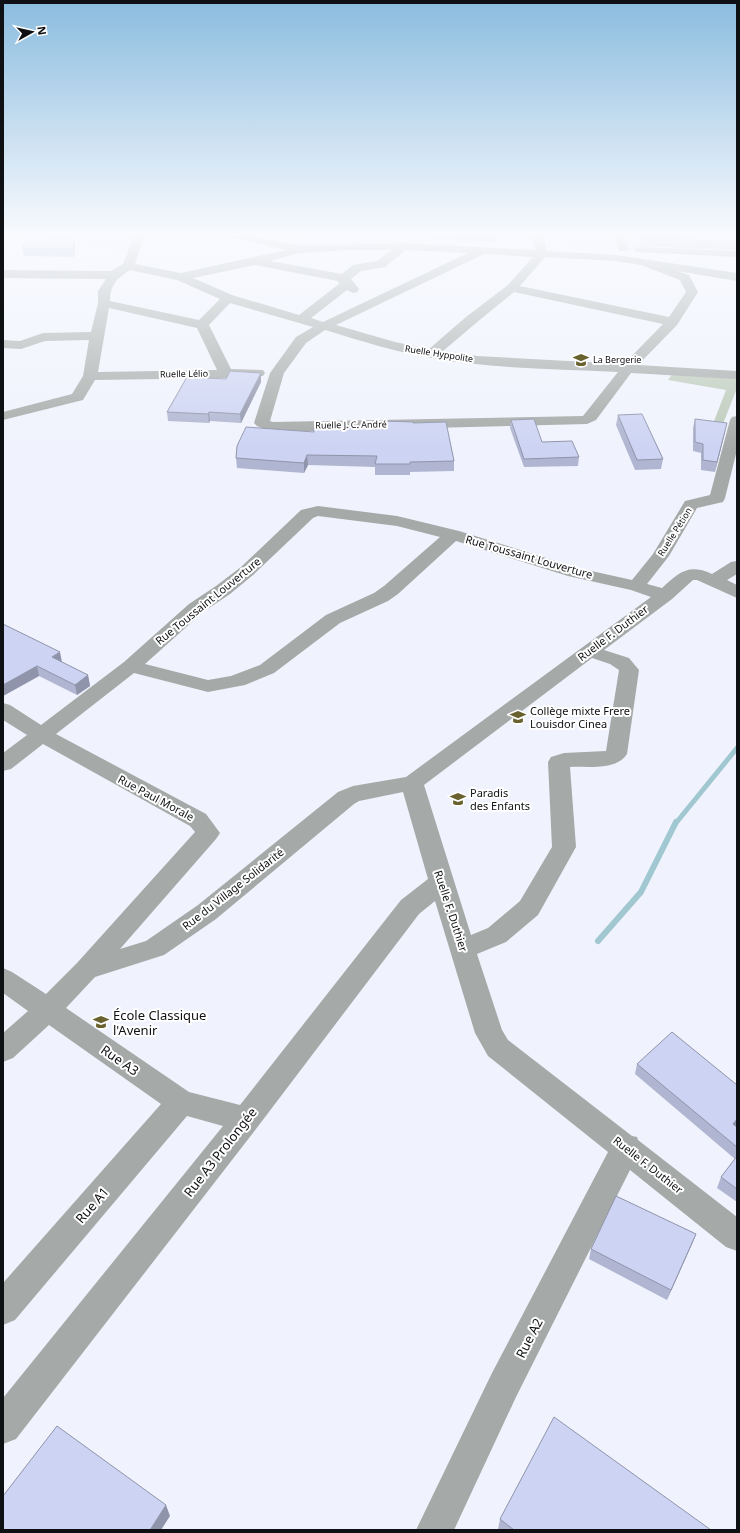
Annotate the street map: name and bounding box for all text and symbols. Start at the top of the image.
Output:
north arrow [12,12,52,52]
text: N [34,25,50,36]
street label: Ruelle Hyppolite [404,342,474,365]
school or university icon: La Bergerie [572,351,590,369]
place label: La Bergerie [593,353,641,366]
street label: Ruelle Lélio [160,367,208,380]
street label: Ruelle J. C. André [315,417,387,432]
street label: Ruelle Pétion [654,505,695,559]
street label: Rue Toussaint Louverture [464,531,594,582]
street label: Rue Toussaint Louverture [152,553,264,648]
street label: Ruelle F. Duthier [574,601,651,664]
place label: Collège mixte Frere Louisdor Cinea [530,703,630,731]
school or university icon: Collège mixte Frere Louisdor Cinea [509,708,527,726]
street label: Rue Paul Morale [116,771,197,824]
place label: Paradis des Enfants [470,785,530,813]
school or university icon: Paradis des Enfants [449,790,467,808]
street label: Rue du Village Solidarité [179,844,287,933]
street label: Ruelle F. Duthier [431,868,472,954]
place label: École Classique l'Avenir [113,1006,206,1039]
school or university icon: École Classique l'Avenir [92,1013,110,1031]
street label: Rue A3 [97,1040,143,1080]
street label: Rue A3 Prolongée [179,1104,261,1200]
street label: Ruelle F. Duthier [610,1133,687,1197]
street label: Rue A1 [71,1183,113,1227]
street label: Rue A2 [511,1315,547,1361]

